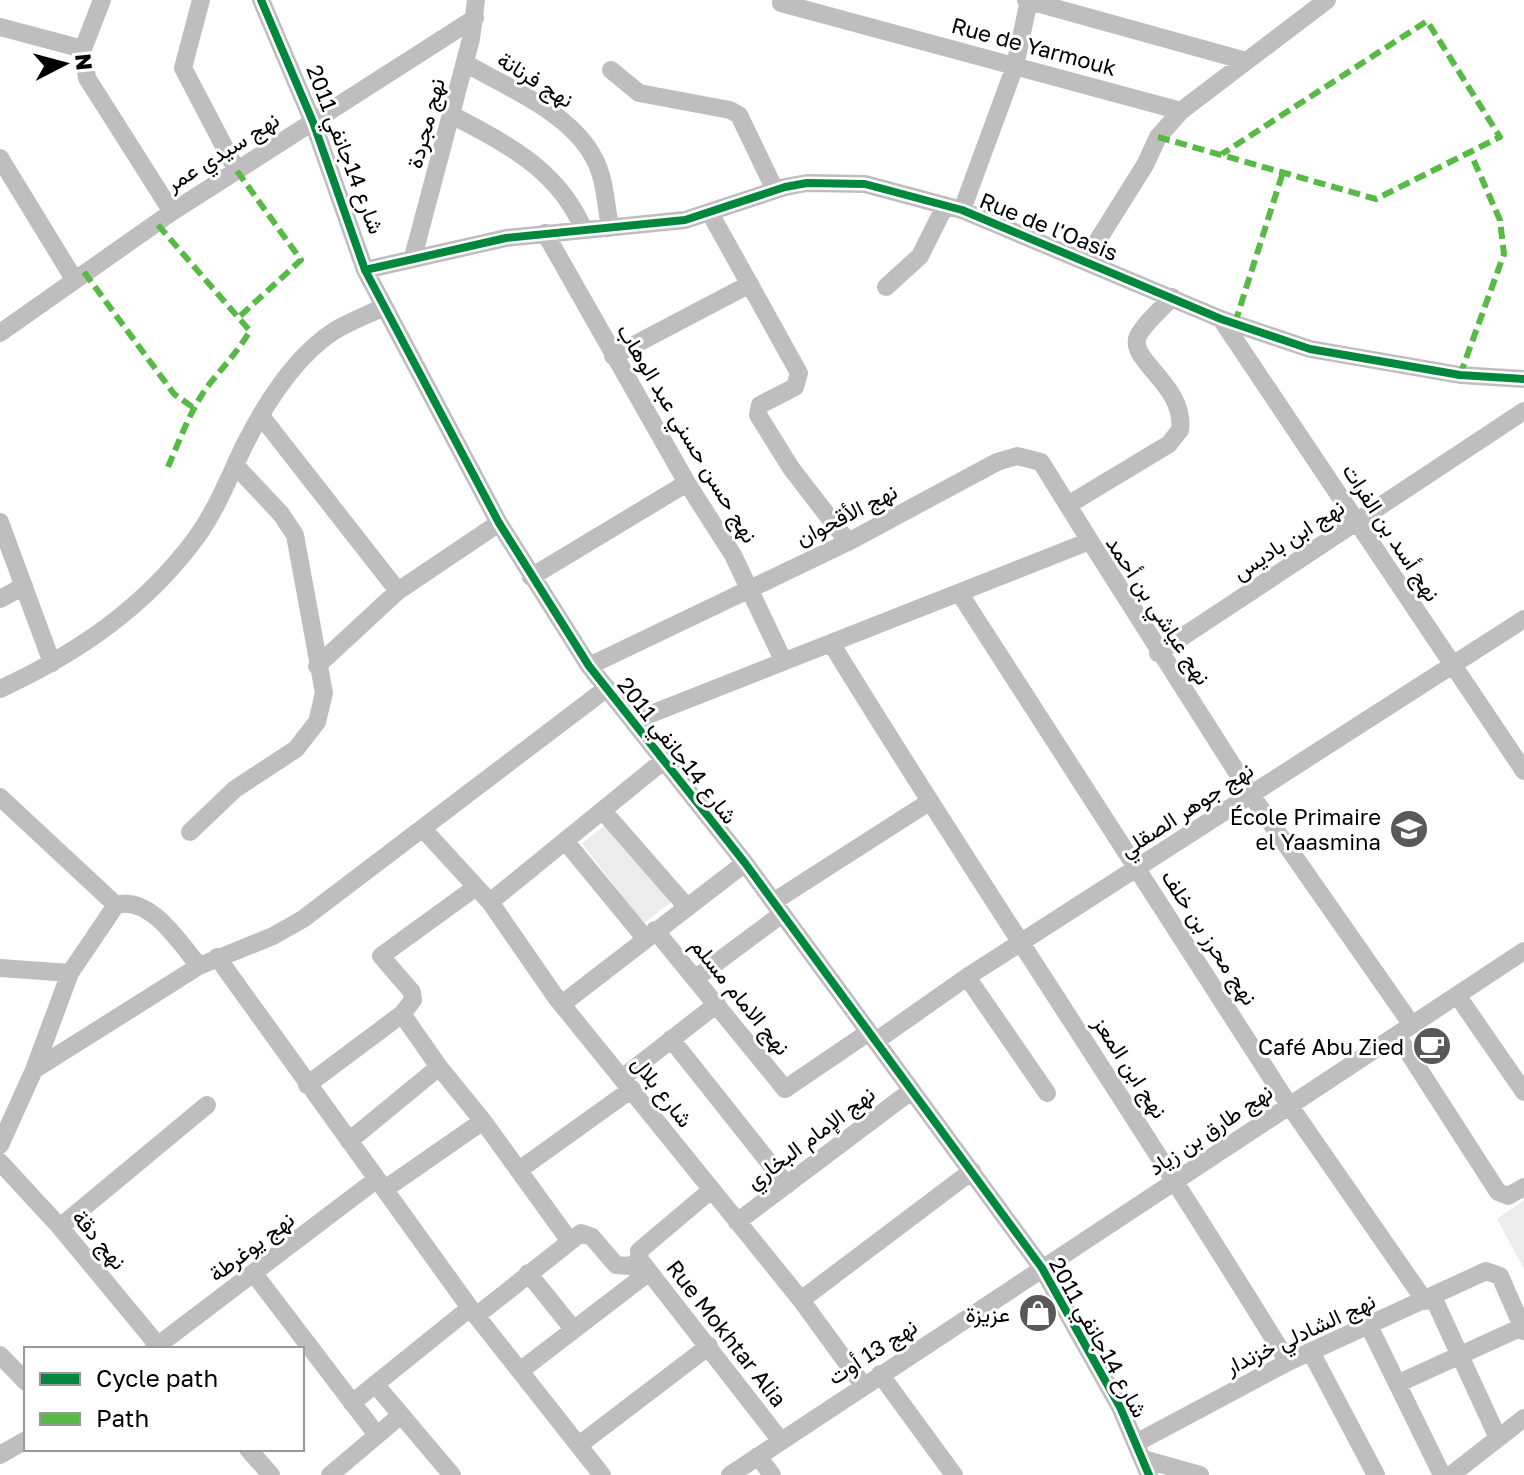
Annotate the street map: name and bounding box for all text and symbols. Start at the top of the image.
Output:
street label: Rue de Yarmouk [949,11,1119,81]
north arrow [24,24,104,104]
street label: نهج فرنانة [492,45,579,115]
text: N [70,52,99,72]
street label: شارع 14جانفي 2011 [296,61,391,240]
street label: نهج مجردة [400,75,452,172]
street label: نهج سيدي عمر [160,106,287,202]
street label: Rue de l'Oasis [976,186,1122,266]
street label: نهج حسن حسني عبد الوهاب [607,319,764,551]
street label: نهج أسد بن الفرات [1336,458,1447,607]
street label: نهج الأقحوان [791,477,902,553]
street label: نهج ابن باديس [1227,493,1350,587]
street label: نهج عياشي بن أحمد [1096,530,1217,693]
street label: شارع 14جانفي 2011 [608,671,744,833]
street label: نهج جوهر الصقلي [1114,756,1261,867]
place label: École Primaire el Yaasmina [1230,803,1381,855]
school or university icon: École Primaire el Yaasmina [1388,808,1430,850]
street label: نهج محرز بن خلف [1155,864,1264,1011]
street label: نهج الامام مسلم [684,932,796,1061]
street label: نهج ابن المعز [1086,1010,1174,1124]
cafe icon: Café Abu Zied [1411,1025,1453,1067]
place label: Café Abu Zied [1258,1033,1404,1060]
street label: شارع بلال [625,1050,699,1133]
street label: نهج طارق بن زياد [1143,1078,1278,1182]
street label: نهج الإمام البخاري [740,1080,883,1199]
street label: نهج دقة [66,1204,133,1276]
street label: نهج يوغرطة [203,1205,300,1288]
street label: شارع 14جانفي 2011 [1039,1252,1154,1425]
street label: Rue Mokhtar Alia [661,1254,793,1412]
street label: نهج الشادلي خزندار [1220,1286,1382,1385]
shop icon: عزيزة [1017,1292,1059,1334]
place label: عزيزة [965,1300,1010,1328]
street label: نهج 13 أوت [822,1312,923,1392]
legend [24,1347,304,1451]
text: Cycle path [96,1363,218,1392]
text: Path [96,1403,149,1432]

